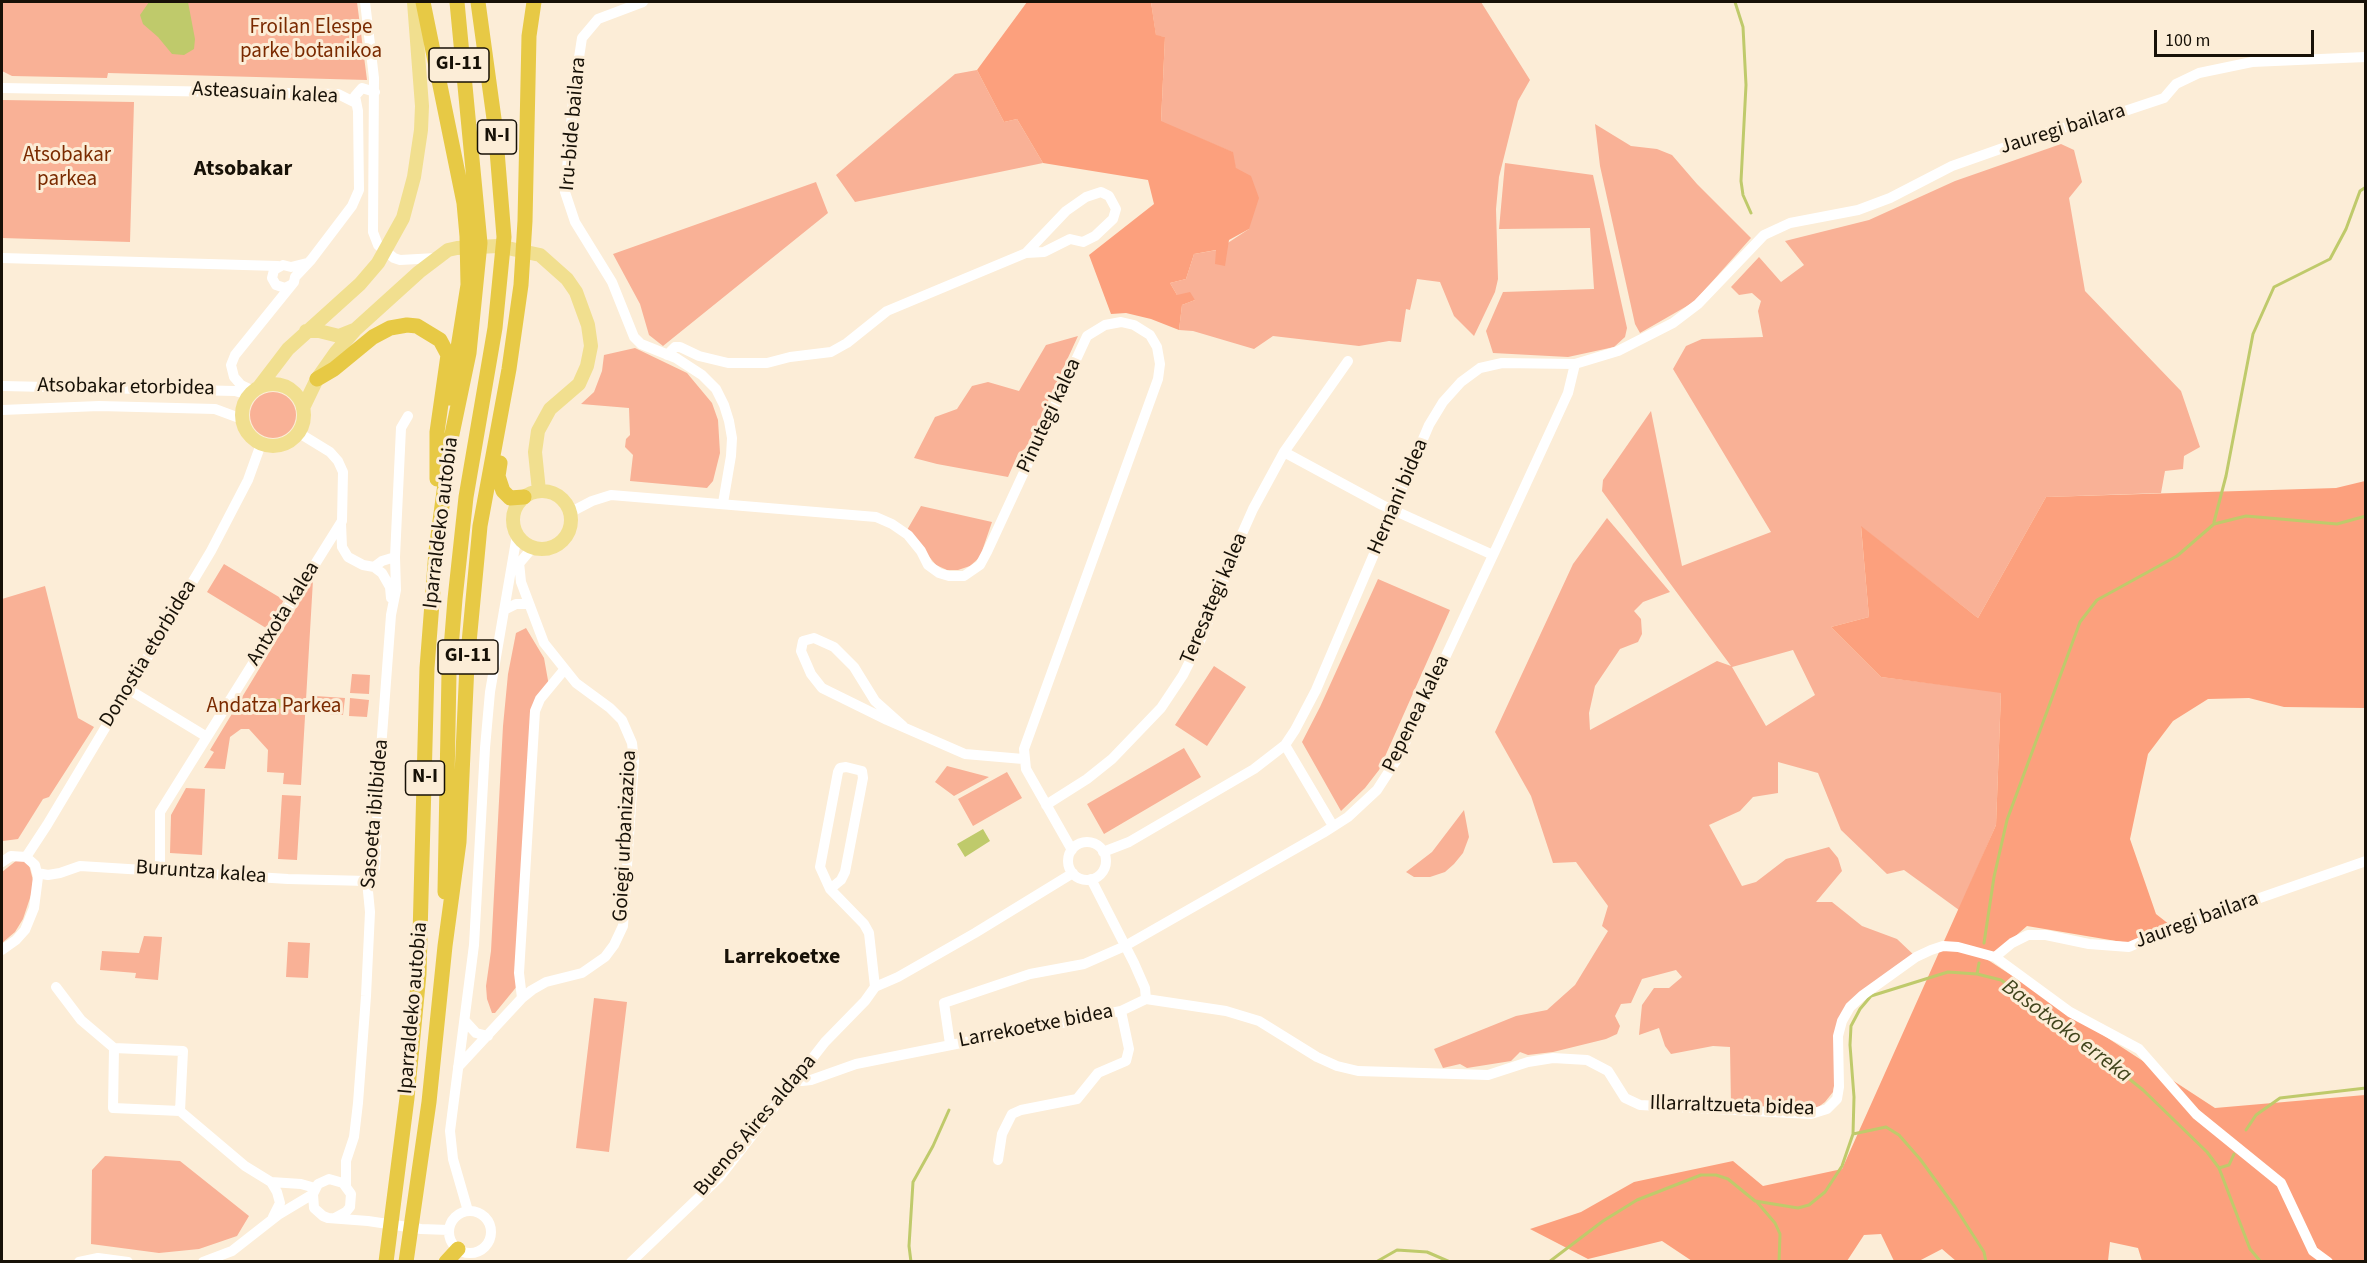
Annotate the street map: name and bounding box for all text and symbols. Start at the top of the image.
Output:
park label: Froilan Elespe parke botanikoa [240,15,382,65]
scale bar [2157,18,2318,56]
text: 100 m [2165,28,2210,53]
road number: GI-11 [429,48,489,82]
street label: Iru-bide bailara [556,56,592,192]
street label: Asteasuain kalea [191,78,339,110]
street label: Jauregi bailara [1997,99,2129,161]
road number: N-I [478,120,516,154]
park label: Atsobakar parkea [23,143,111,193]
district label: Atsobakar [194,157,292,183]
street label: Pinutegi kalea [1012,355,1088,477]
street label: Atsobakar etorbidea [37,374,215,402]
street label: Hernani bidea [1363,435,1435,559]
street label: Iparraldeko autobia [419,436,465,610]
street label: Teresategi kalea [1176,529,1254,669]
street label: Antxota kalea [242,557,326,671]
street label: Donostia etorbidea [95,576,203,732]
road number: GI-11 [438,640,498,674]
street label: Pepenea kalea [1378,651,1456,777]
park label: Andatza Parkea [207,694,341,720]
street label: Sasoeta ibilbidea [357,738,395,890]
street label: Goiegi urbanizazioa [609,750,643,922]
road number: N-I [406,761,444,795]
street label: Buruntza kalea [135,856,267,890]
street label: Jauregi bailara [2132,887,2262,955]
street label: Iparraldeko autobia [394,921,434,1095]
district label: Larrekoetxe [724,945,840,971]
water label: Basotxoko erreka [1996,975,2136,1089]
street label: Larrekoetxe bidea [957,1000,1115,1054]
street label: Buenos Aires aldapa [689,1050,823,1202]
street label: Illarraltzueta bidea [1649,1092,1815,1122]

